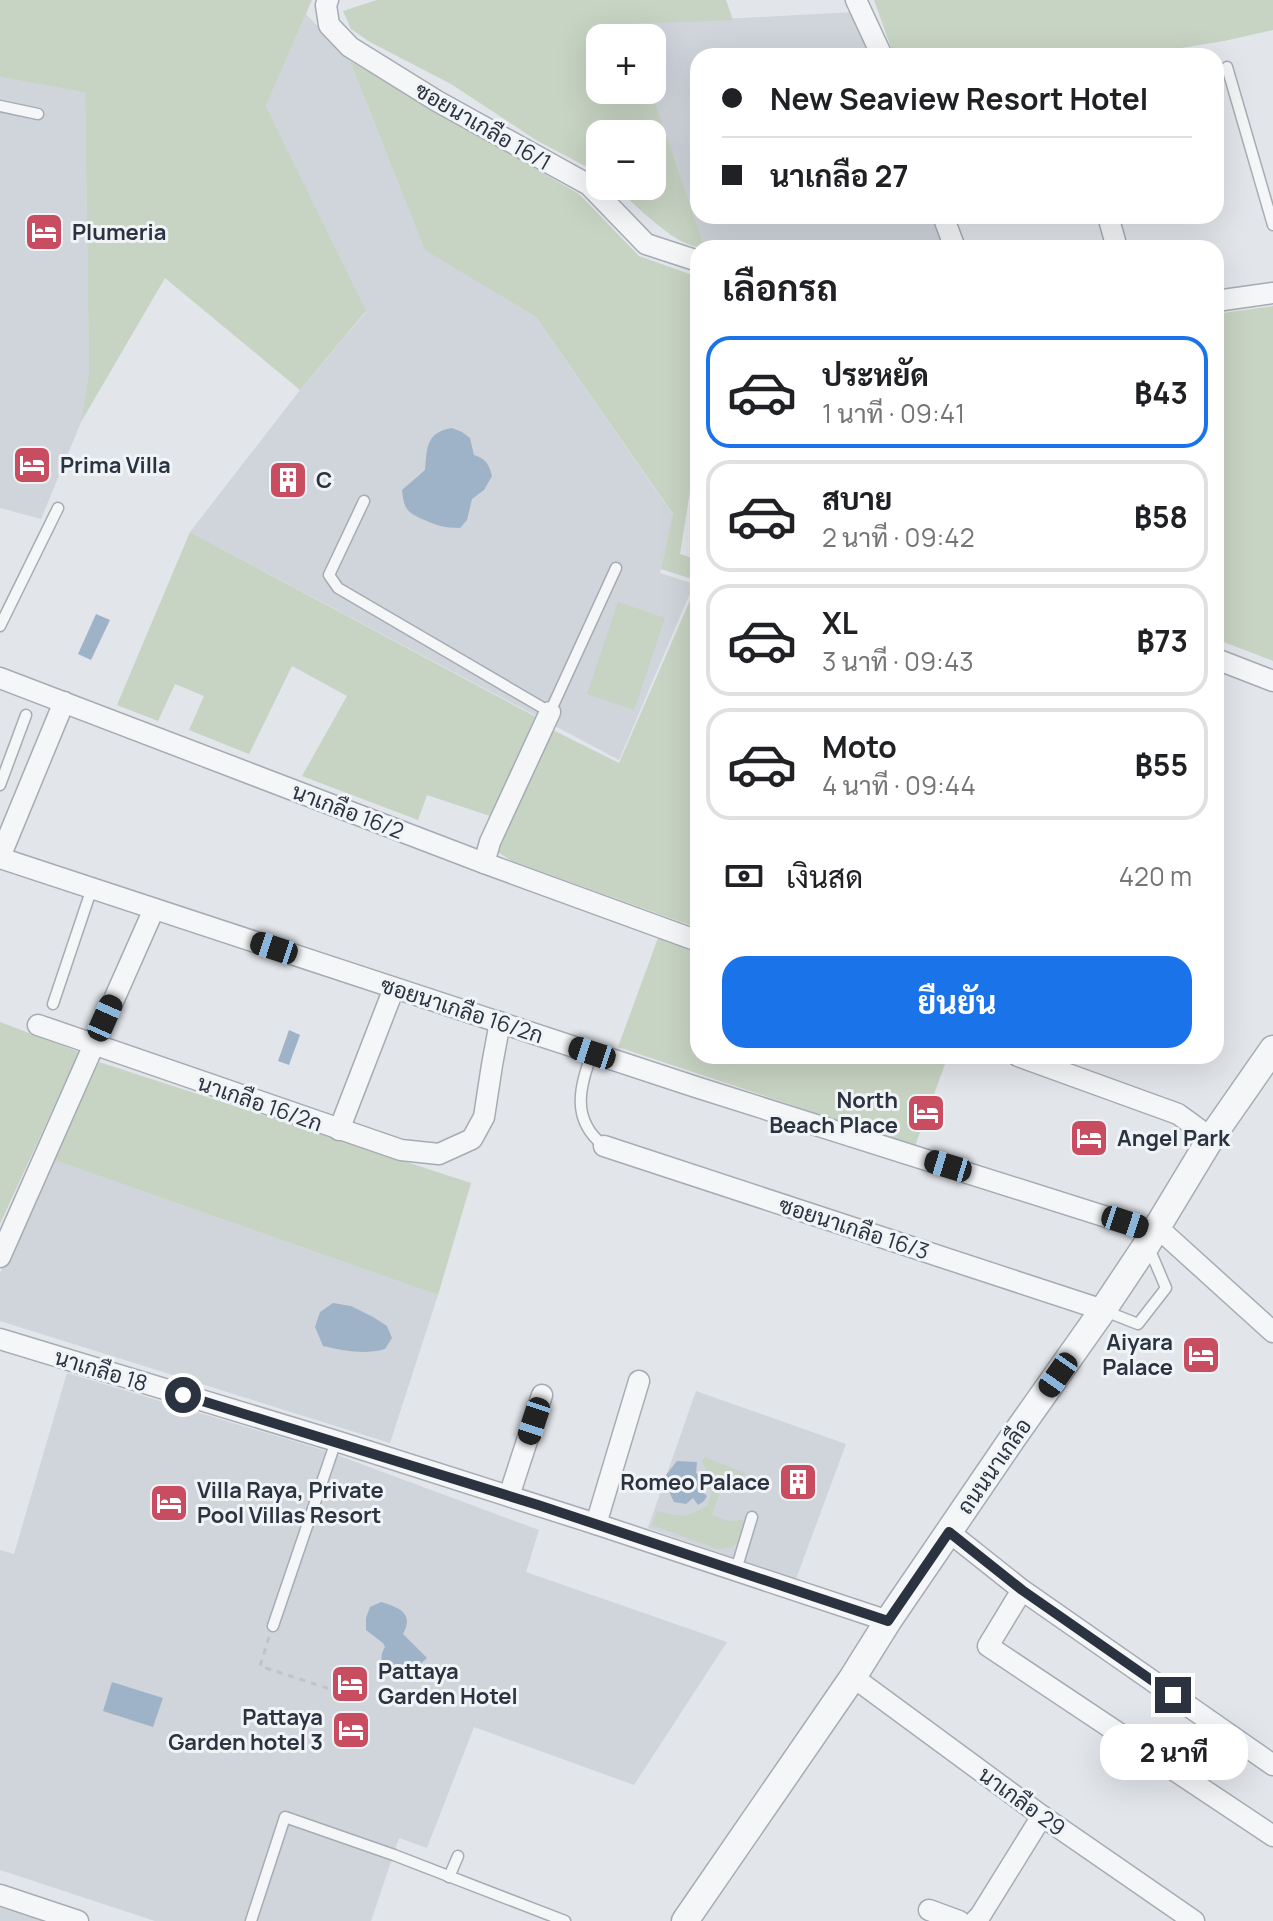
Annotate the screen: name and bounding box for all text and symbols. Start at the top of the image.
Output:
map controls [586,24,666,200]
button: + [586,24,666,104]
street label: ซอยนาเกลือ 16/1 [409,75,557,177]
text: New Seaview Resort Hotel [770,78,1148,119]
button: − [586,120,666,200]
text: นาเกลือ 27 [770,155,908,196]
hotel icon: Plumeria [23,211,65,253]
place label: Plumeria [72,217,166,247]
text: เลือกรถ [722,263,838,312]
text: ประหยัด [822,354,929,395]
icon: car [726,356,798,428]
text: ฿43 [1134,372,1188,413]
text: 1 นาที · 09:41 [822,395,965,431]
hotel icon: Prima Villa [11,444,53,486]
place label: Prima Villa [60,450,171,480]
building icon: C [267,459,309,501]
place label: C [316,465,332,495]
text: สบาย [822,478,892,519]
icon: car [726,480,798,552]
text: ฿58 [1134,496,1188,537]
text: 2 นาที · 09:42 [822,519,974,555]
text: XL [822,602,858,643]
icon: car [726,604,798,676]
text: ฿73 [1136,620,1188,661]
text: 3 นาที · 09:43 [822,643,974,679]
text: Moto [822,726,897,767]
icon: car [726,728,798,800]
text: ฿55 [1135,744,1188,785]
text: 4 นาที · 09:44 [822,767,976,803]
street label: นาเกลือ 16/2 [288,776,408,846]
icon: cash [722,854,766,898]
text: เงินสด [786,856,863,897]
text: 420 m [1119,858,1192,894]
car [247,929,301,967]
button: ยืนยัน [722,956,1192,1048]
street label: ซอยนาเกลือ 16/2ก [377,970,547,1050]
car [84,991,126,1045]
car [565,1034,619,1072]
street label: นาเกลือ 16/2ก [194,1068,326,1138]
place label: North Beach Place [769,1085,898,1140]
hotel icon: North Beach Place [905,1092,947,1134]
hotel icon: Angel Park [1068,1117,1110,1159]
place label: Angel Park [1117,1123,1231,1153]
car [922,1148,974,1184]
street label: ซอยนาเกลือ 16/3 [775,1190,933,1266]
car [1098,1203,1152,1241]
place label: Aiyara Palace [1102,1327,1173,1382]
hotel icon: Aiyara Palace [1180,1334,1222,1376]
street label: นาเกลือ 18 [51,1342,151,1398]
car [1034,1348,1082,1402]
route start [165,1377,201,1413]
car [515,1394,553,1448]
street label: ถนนนาเกลือ [950,1412,1038,1520]
building icon: Romeo Palace [777,1461,819,1503]
place label: Romeo Palace [620,1467,770,1497]
place label: Villa Raya, Private Pool Villas Resort [197,1475,384,1530]
hotel icon: Villa Raya, Private Pool Villas Resort [148,1482,190,1524]
place label: Pattaya Garden Hotel [378,1656,518,1711]
hotel icon: Pattaya Garden Hotel [329,1663,371,1705]
route end [1155,1677,1191,1713]
place label: Pattaya Garden hotel 3 [168,1702,323,1757]
hotel icon: Pattaya Garden hotel 3 [330,1709,372,1751]
callout: 2 นาที [1099,1723,1247,1779]
text: 2 นาที [1140,1734,1208,1770]
street label: นาเกลือ 29 [973,1759,1071,1843]

